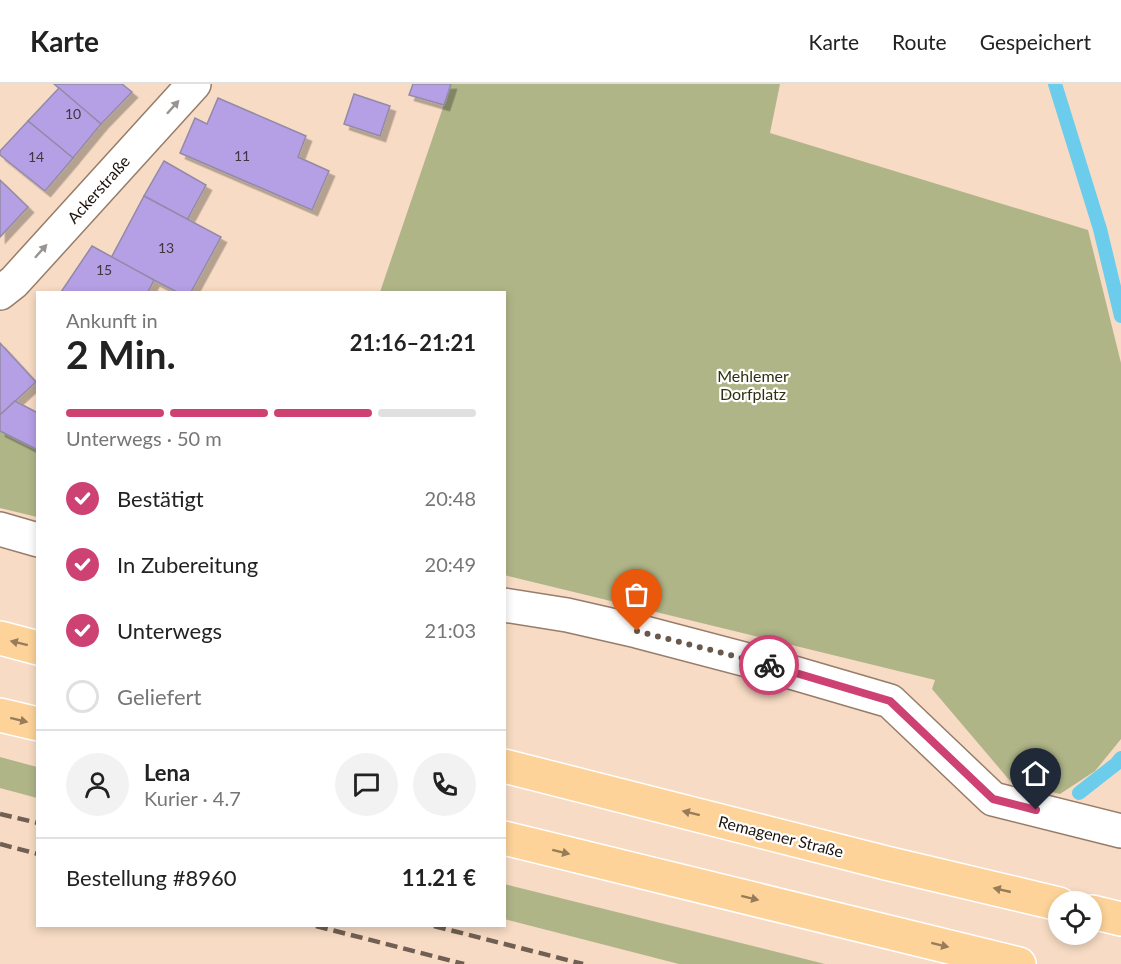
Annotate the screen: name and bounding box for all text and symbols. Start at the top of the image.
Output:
text: Karte [30,24,99,58]
text: Karte [809,29,859,54]
text: Route [892,29,947,54]
text: Gespeichert [980,29,1091,54]
one-way arrow [166,100,180,115]
house number: 10 [65,105,81,122]
house number: 11 [234,147,250,164]
house number: 14 [28,148,44,165]
street label: Ackerstraße [63,151,133,227]
house number: 13 [158,239,174,256]
one-way arrow [34,245,48,259]
house number: 15 [96,261,112,278]
text: Ankunft in [66,308,158,332]
text: 21:16–21:21 [350,329,476,356]
text: 2 Min. [66,331,176,377]
park label: Mehlemer Dorfplatz [717,366,789,403]
text: Unterwegs · 50 m [66,426,222,450]
icon: check [66,482,99,515]
text: Bestätigt [117,485,204,512]
text: 20:48 [425,486,476,510]
icon: check [66,548,99,581]
text: In Zubereitung [117,551,258,578]
text: 20:49 [425,552,476,576]
pin [611,569,662,631]
icon: bag [620,578,653,611]
icon: check [66,614,99,647]
text: Unterwegs [117,617,222,644]
text: 21:03 [425,618,476,642]
courier [739,635,799,695]
one-way arrow [10,638,28,647]
icon: bike [753,649,786,682]
text: Geliefert [117,683,201,710]
one-way arrow [10,715,28,725]
pin [1010,748,1061,810]
button: person [66,753,129,816]
button: chat [335,753,398,816]
button: phone [413,753,476,816]
icon: home [1019,757,1052,790]
text: Lena [144,759,190,786]
text: Kurier · 4.7 [144,786,241,810]
one-way arrow [681,808,700,818]
street label: Remagener Straße [717,811,845,861]
one-way arrow [552,847,570,857]
text: Bestellung #8960 [66,864,236,891]
text: 11.21 € [402,864,476,891]
one-way arrow [993,885,1011,895]
map controls [1048,891,1102,945]
button: locate [1048,891,1102,945]
one-way arrow [741,894,759,904]
one-way arrow [930,940,949,950]

